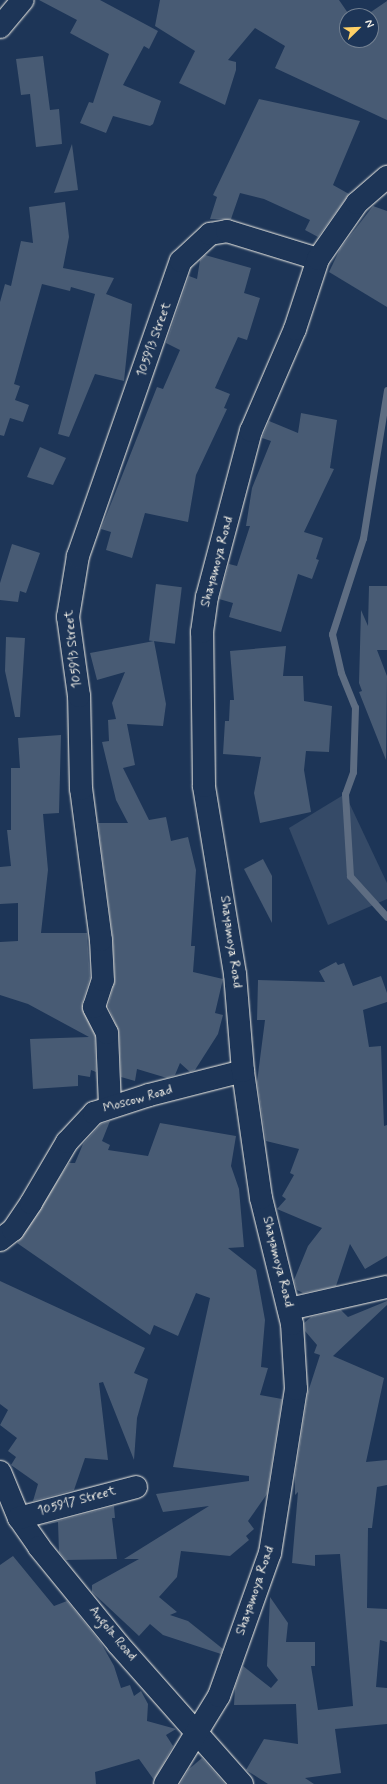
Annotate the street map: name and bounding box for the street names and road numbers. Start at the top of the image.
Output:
street label: 105913 Street [134,300,176,380]
street label: Shayamoya Road [199,516,237,608]
street label: 105913 Street [62,609,86,689]
street label: Shayamoya Road [216,896,244,988]
street label: Moscow Road [101,1083,175,1117]
street label: Shayamoya Road [258,1216,296,1308]
street label: 105917 Street [36,1484,118,1520]
street label: Shayamoya Road [234,1545,278,1637]
street label: Angola Road [85,1603,139,1665]

